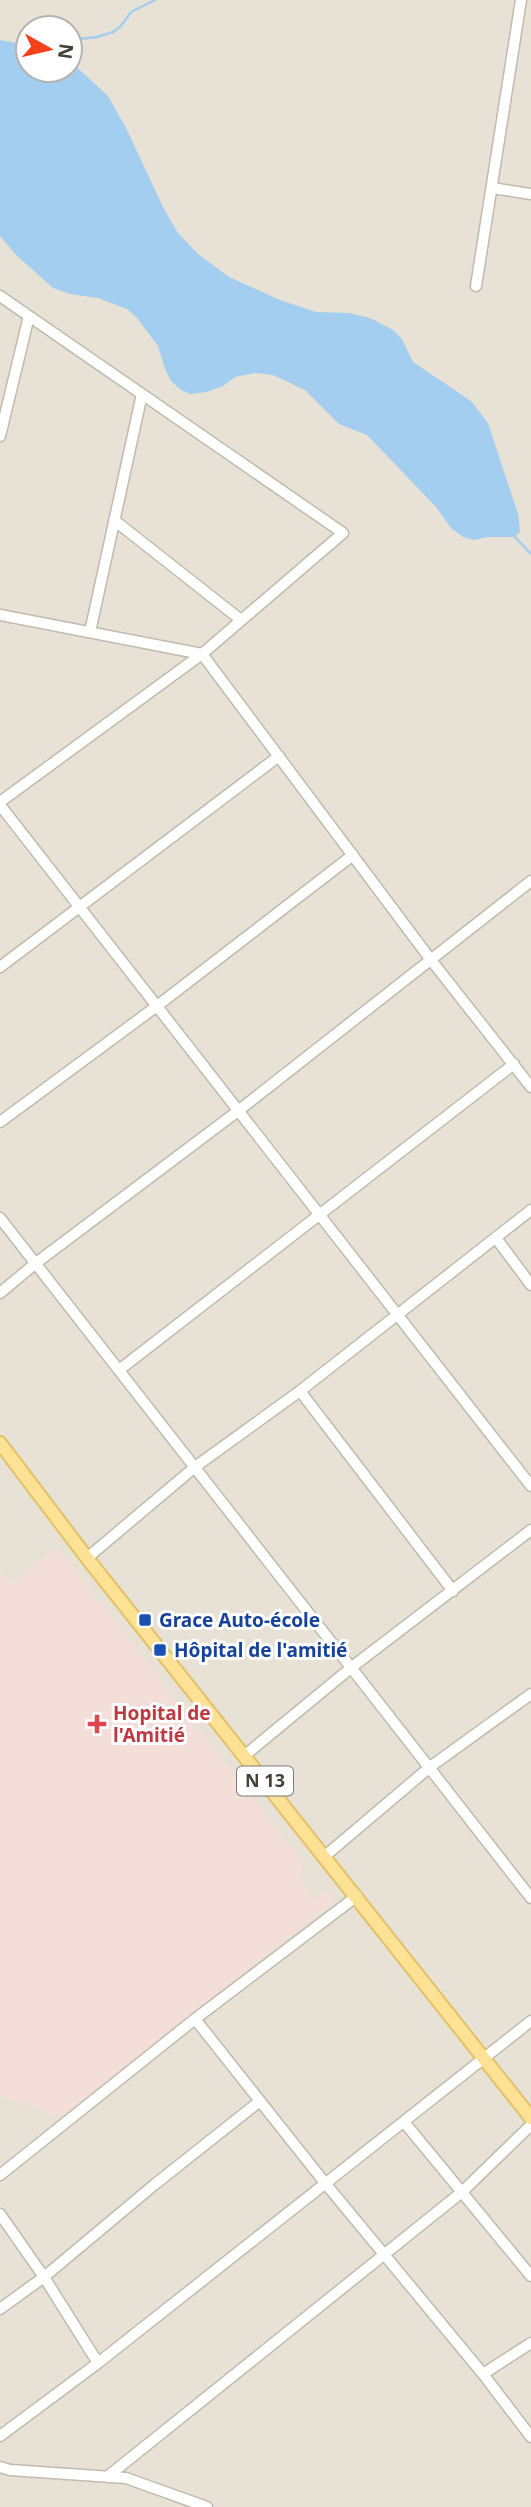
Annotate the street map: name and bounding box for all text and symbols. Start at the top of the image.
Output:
north arrow [14,14,84,84]
text: N [52,42,80,61]
place label: Grace Auto-école [159,1607,320,1633]
marker: Grace Auto-école [137,1612,153,1628]
place label: Hôpital de l'amitié [174,1637,347,1663]
marker: Hôpital de l'amitié [152,1642,168,1658]
place label: Hopital de l'Amitié [113,1700,211,1748]
marker: Hopital de l'Amitié [87,1714,107,1734]
road number: N 13 [237,1766,293,1796]

